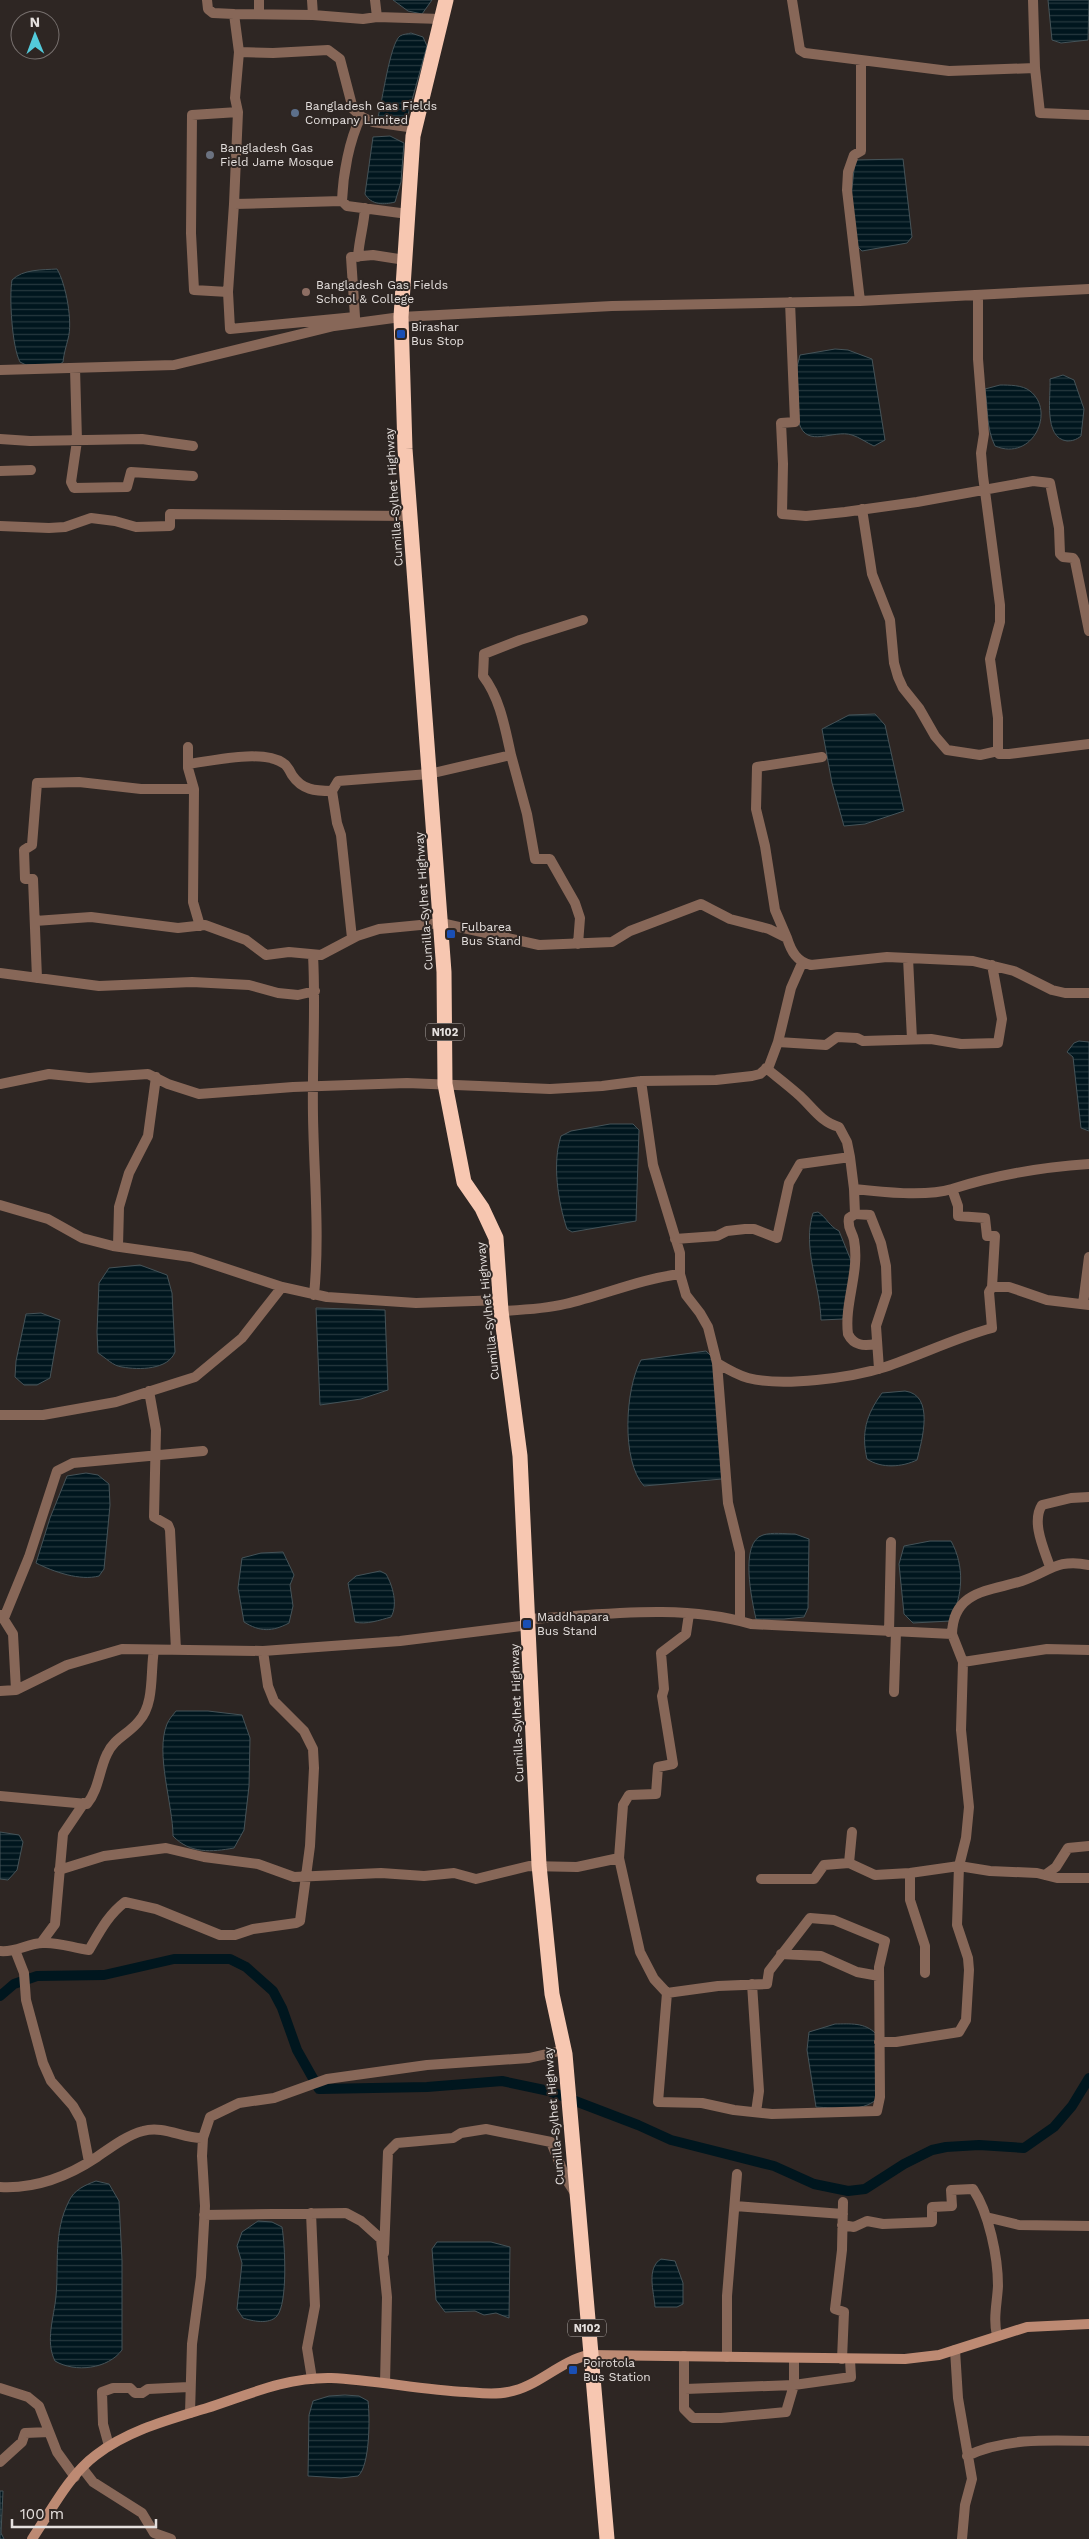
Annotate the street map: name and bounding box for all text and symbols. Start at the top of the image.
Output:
north arrow [10,10,60,60]
text: N [29,14,40,30]
place label: Bangladesh Gas Fields Company Limited [305,99,437,127]
marker: Bangladesh Gas Fields Company Limited [289,107,301,119]
place label: Bangladesh Gas Field Jame Mosque [220,141,334,169]
marker: Bangladesh Gas Field Jame Mosque [204,149,216,161]
place label: Bangladesh Gas Fields School & College [316,278,448,306]
marker: Bangladesh Gas Fields School & College [300,286,312,298]
place label: Birashar Bus Stop [411,320,464,348]
marker: Birashar Bus Stop [395,328,407,340]
street label: Cumilla-Sylhet Highway [382,426,406,567]
street label: Cumilla-Sylhet Highway [412,830,436,971]
place label: Fulbarea Bus Stand [461,920,521,948]
marker: Fulbarea Bus Stand [445,928,457,940]
road number: N102 [426,1024,464,1040]
street label: Cumilla-Sylhet Highway [474,1240,502,1381]
place label: Maddhapara Bus Stand [537,1610,609,1638]
marker: Maddhapara Bus Stand [521,1618,533,1630]
street label: Cumilla-Sylhet Highway [508,1643,526,1783]
street label: Cumilla-Sylhet Highway [541,2045,567,2186]
road number: N102 [568,2320,606,2336]
place label: Poirotola Bus Station [583,2356,651,2384]
marker: Poirotola Bus Station [567,2364,579,2376]
scale bar [12,2496,156,2528]
text: 100 m [20,2505,64,2523]

